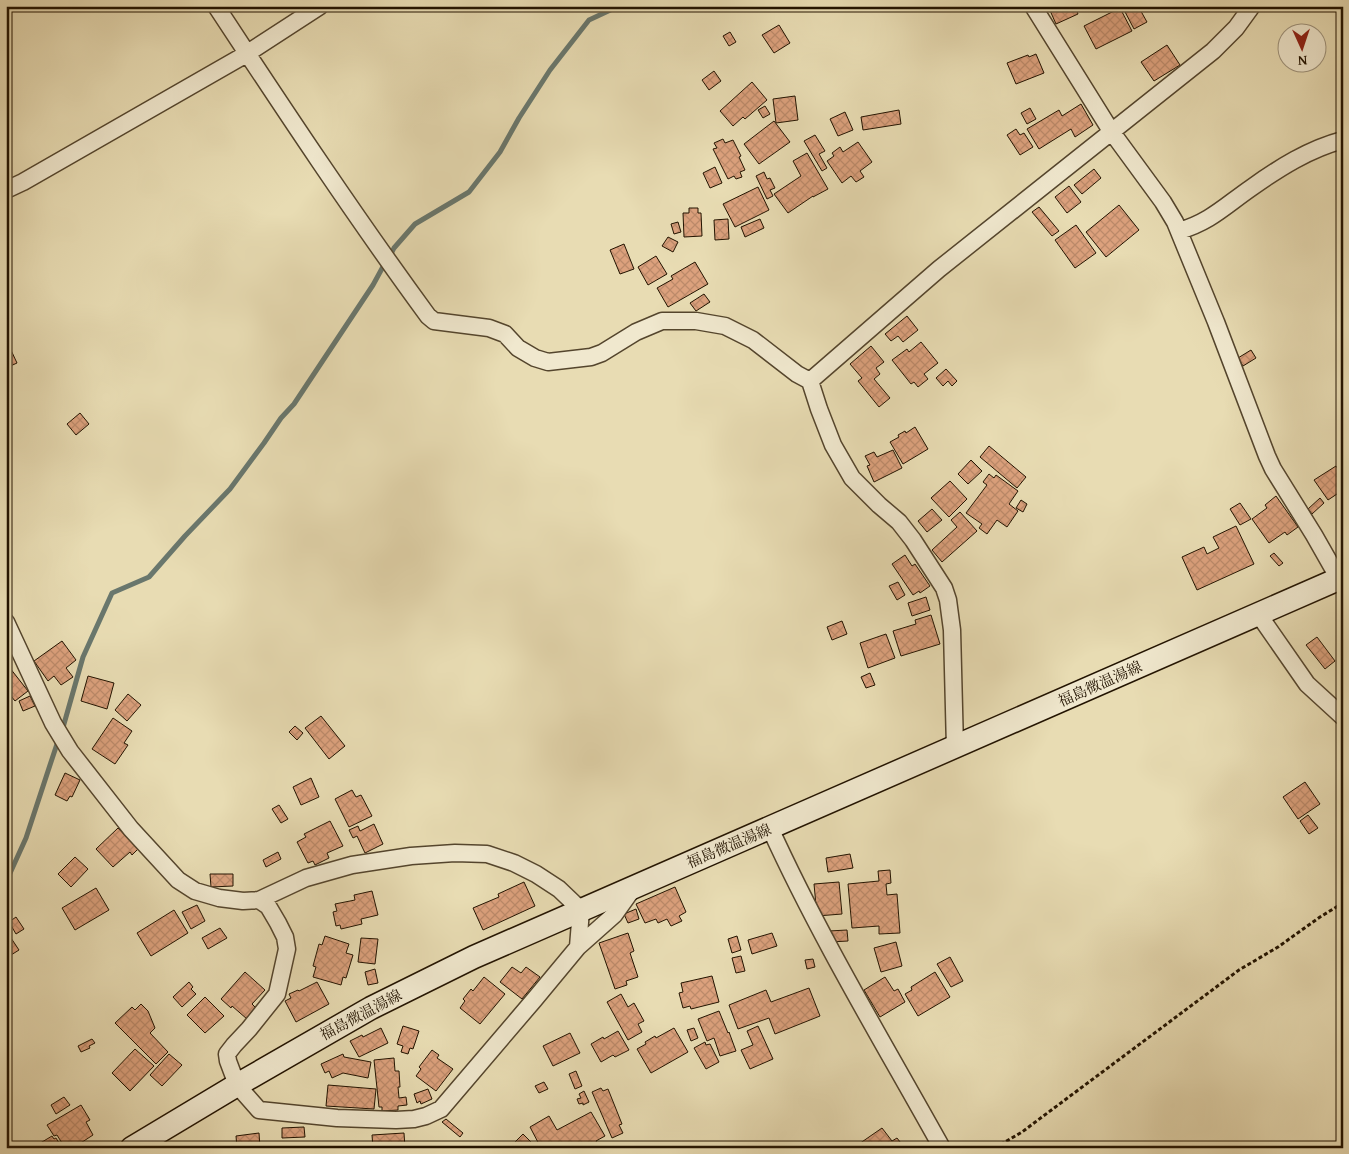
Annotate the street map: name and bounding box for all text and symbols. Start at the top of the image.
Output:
north arrow [1276,22,1326,72]
text: N [1297,51,1308,71]
street label: 福島微温湯線 [1054,656,1145,711]
street label: 福島微温湯線 [683,818,774,873]
street label: 福島微温湯線 [316,984,405,1045]

